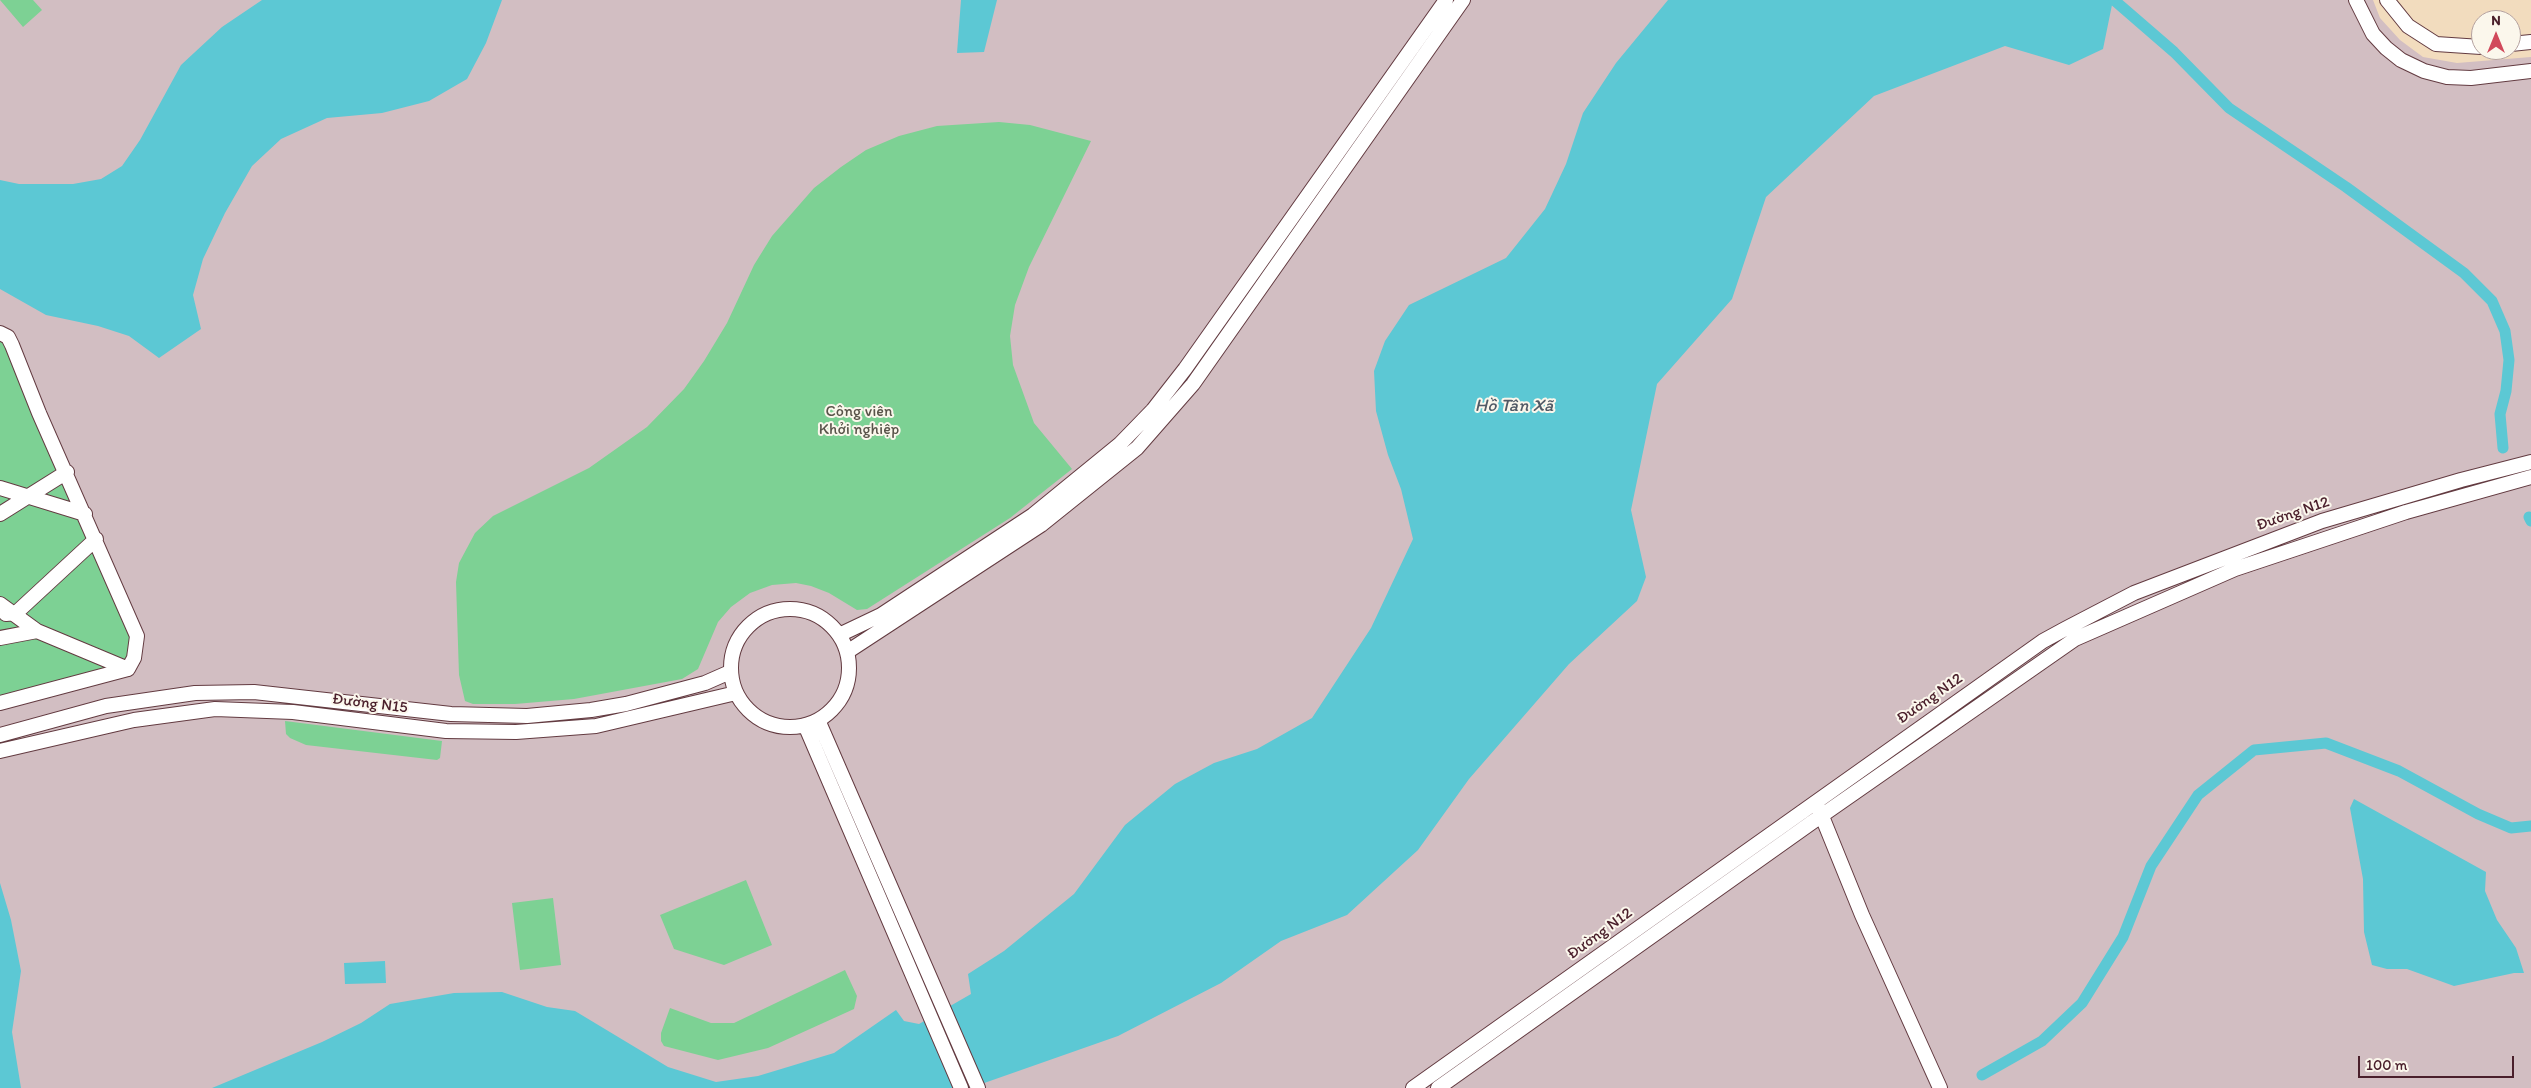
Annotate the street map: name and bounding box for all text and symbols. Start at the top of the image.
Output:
north arrow [2471,10,2521,60]
text: N [2491,12,2501,29]
water label: Hồ Tân Xã [1475,395,1553,417]
park label: Công viên Khởi nghiệp [819,402,899,440]
street label: Đường N12 [2254,493,2332,535]
street label: Đường N12 [1893,669,1967,729]
street label: Đường N15 [331,690,409,718]
street label: Đường N12 [1564,904,1636,964]
scale bar [2361,1046,2517,1078]
text: 100 m [2366,1056,2407,1074]

